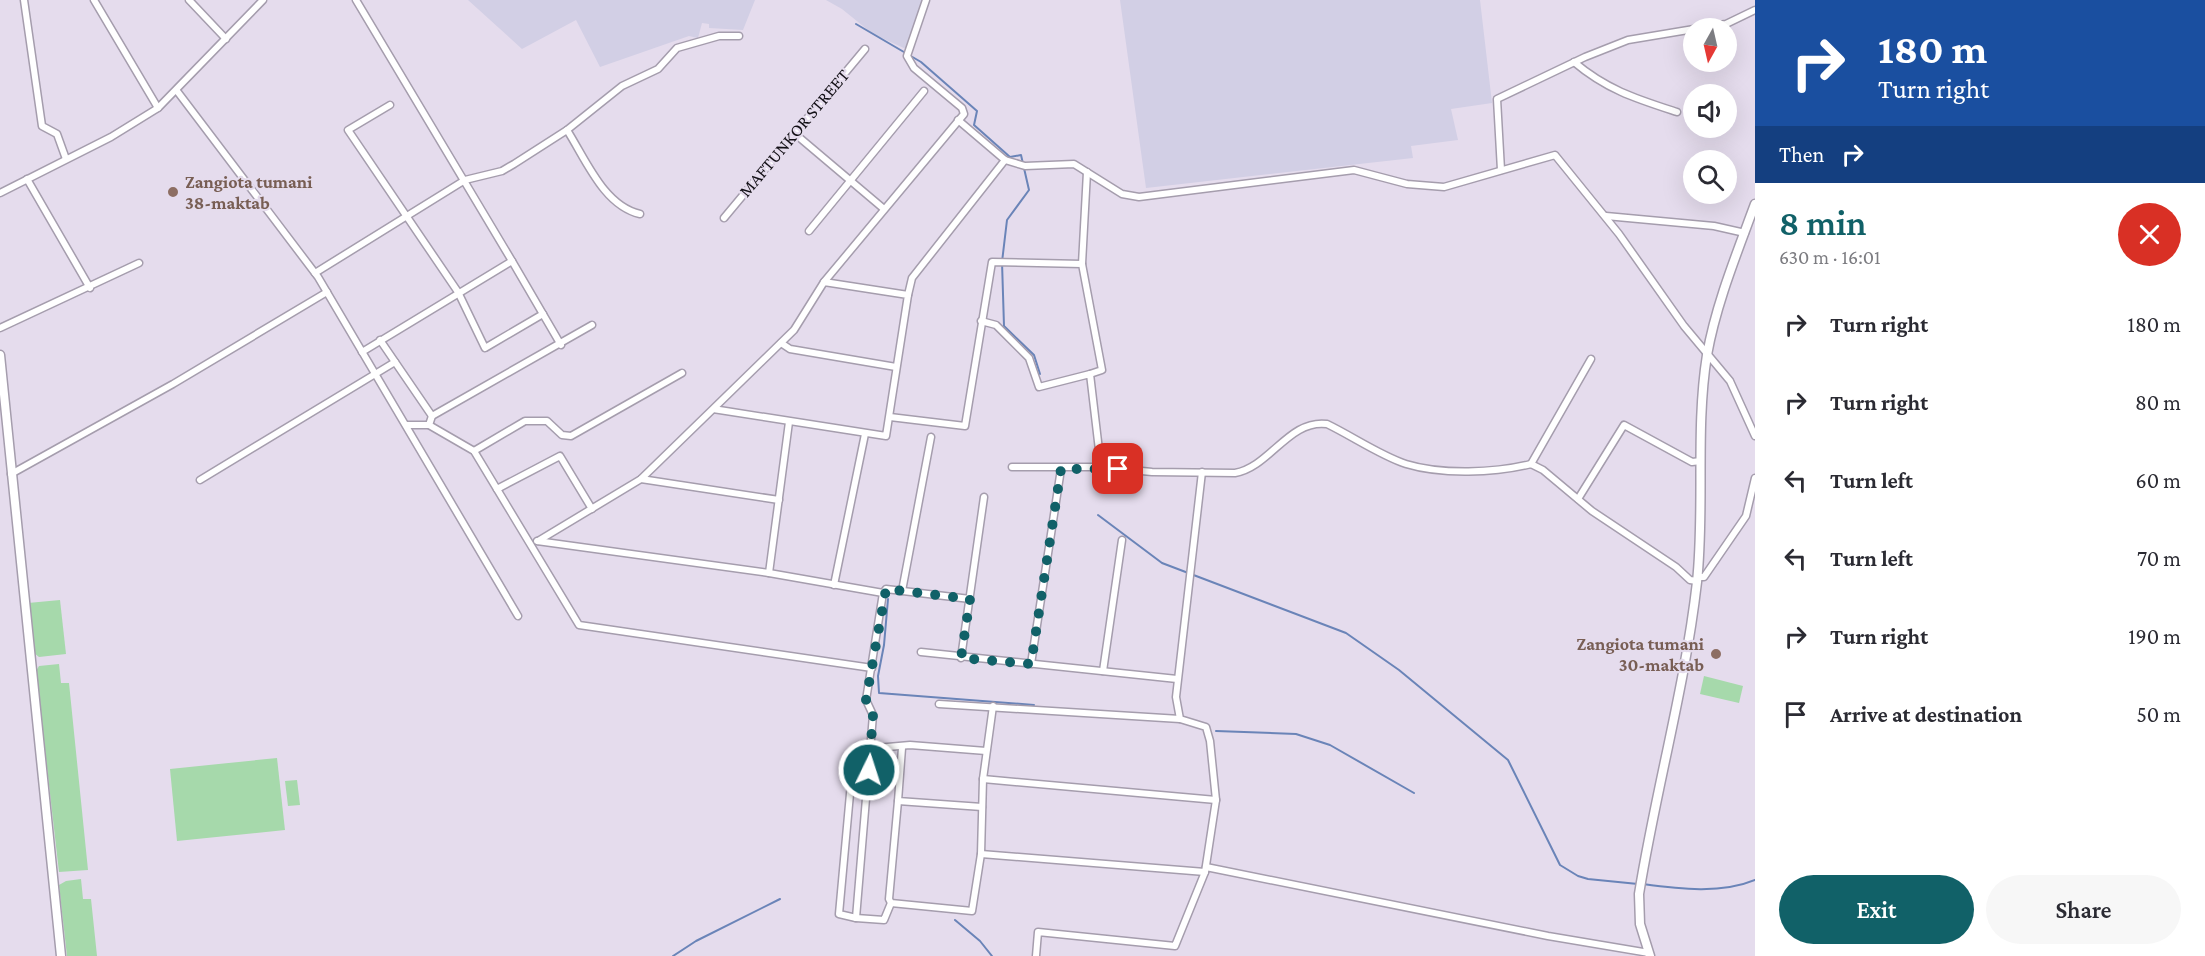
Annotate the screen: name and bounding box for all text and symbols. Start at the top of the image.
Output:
north arrow [1683,18,1737,72]
map controls [1683,18,1737,204]
icon: right [1779,24,1857,102]
text: 180 m [1878,25,1987,72]
street label: MAFTUNKOR STREET [735,65,853,201]
text: Turn right [1878,74,1989,104]
button: sound [1683,84,1737,138]
icon: right [1836,138,1869,171]
text: Then [1779,142,1824,167]
button: search [1683,150,1737,204]
place label: Zangiota tumani 38-maktab [185,172,313,213]
marker: Zangiota tumani 38-maktab [166,185,180,199]
text: 8 min [1779,203,1866,243]
button: close [2118,203,2181,266]
text: 630 m · 16:01 [1779,246,1881,268]
icon: right [1779,308,1812,341]
text: Turn right [1830,312,1928,337]
text: 180 m [2128,312,2181,337]
icon: right [1779,386,1812,419]
text: Turn right [1830,390,1928,415]
text: 80 m [2135,390,2181,415]
pin [1092,443,1143,494]
icon: arrive [1101,452,1134,485]
icon: left [1779,464,1812,497]
text: Turn left [1830,468,1913,493]
text: 60 m [2136,468,2181,493]
icon: left [1779,542,1812,575]
text: Turn left [1830,546,1913,571]
text: 70 m [2137,546,2181,571]
icon: right [1779,620,1812,653]
text: Turn right [1830,624,1928,649]
text: 190 m [2128,624,2181,649]
place label: Zangiota tumani 30-maktab [1577,634,1705,675]
marker: Zangiota tumani 30-maktab [1709,647,1723,661]
icon: arrive [1779,698,1812,731]
text: Arrive at destination [1830,702,2022,727]
text: 50 m [2136,702,2181,727]
position arrow [837,738,901,802]
button: Exit [1779,875,1974,944]
button: Share [1986,875,2181,944]

